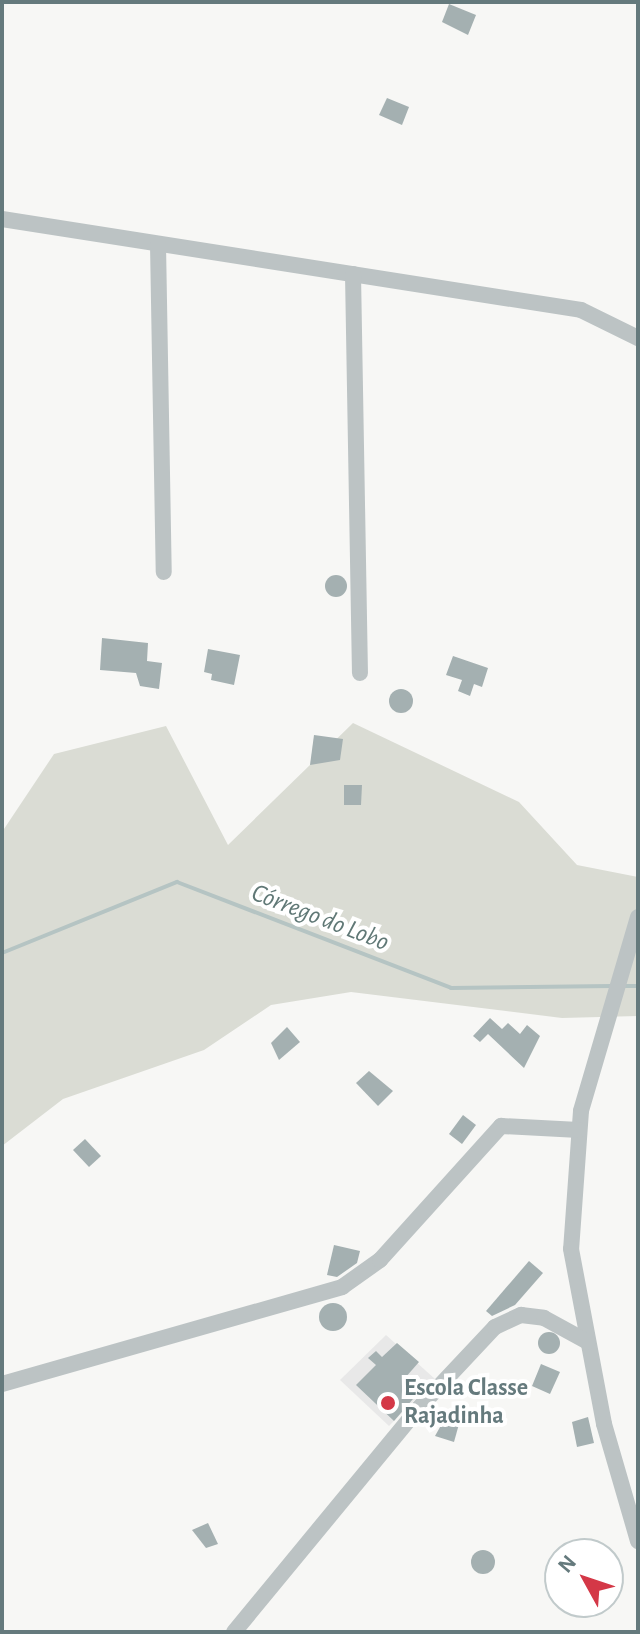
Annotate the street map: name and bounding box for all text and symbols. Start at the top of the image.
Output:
water label: Córrego do Lobo [247,878,393,958]
place label: Escola Classe Rajadinha [404,1375,528,1431]
marker: Escola Classe Rajadinha [379,1394,397,1412]
north arrow [544,1538,624,1618]
text: N [554,1551,580,1577]

